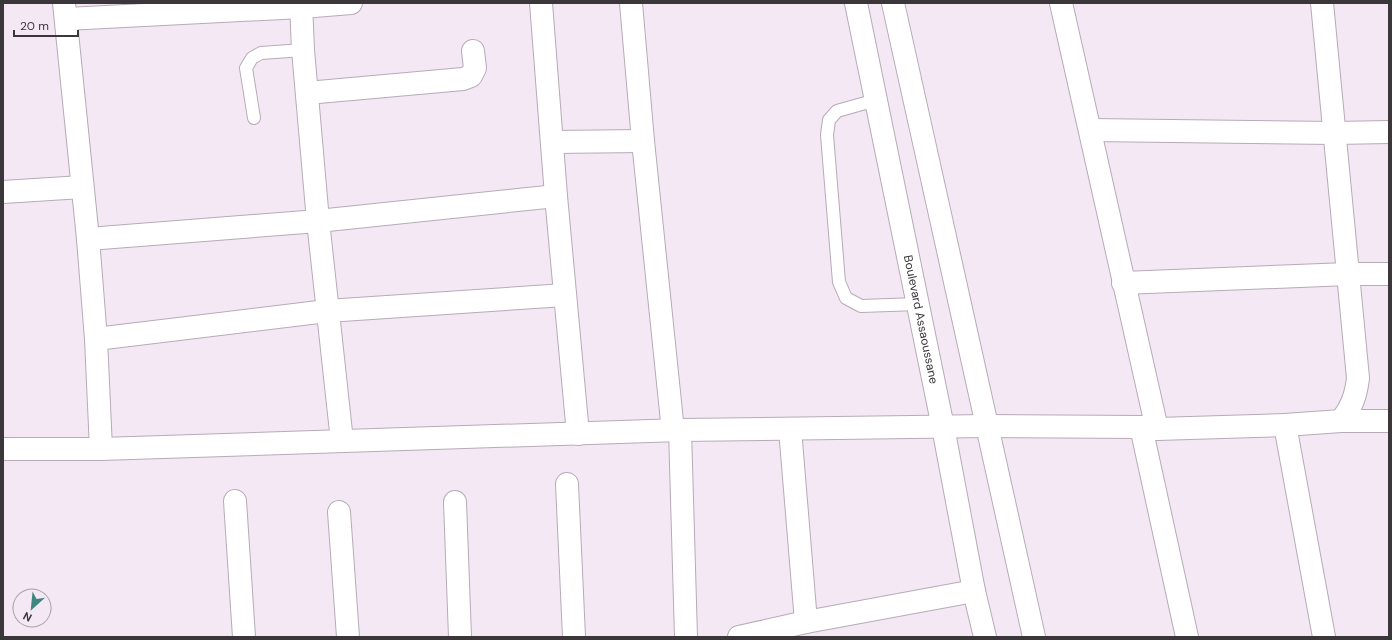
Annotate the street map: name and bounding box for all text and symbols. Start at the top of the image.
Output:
scale bar [14,12,78,38]
text: 20 m [20,18,49,34]
street label: Boulevard Assaoussane [900,254,942,385]
north arrow [12,588,52,628]
text: N [21,609,34,625]

